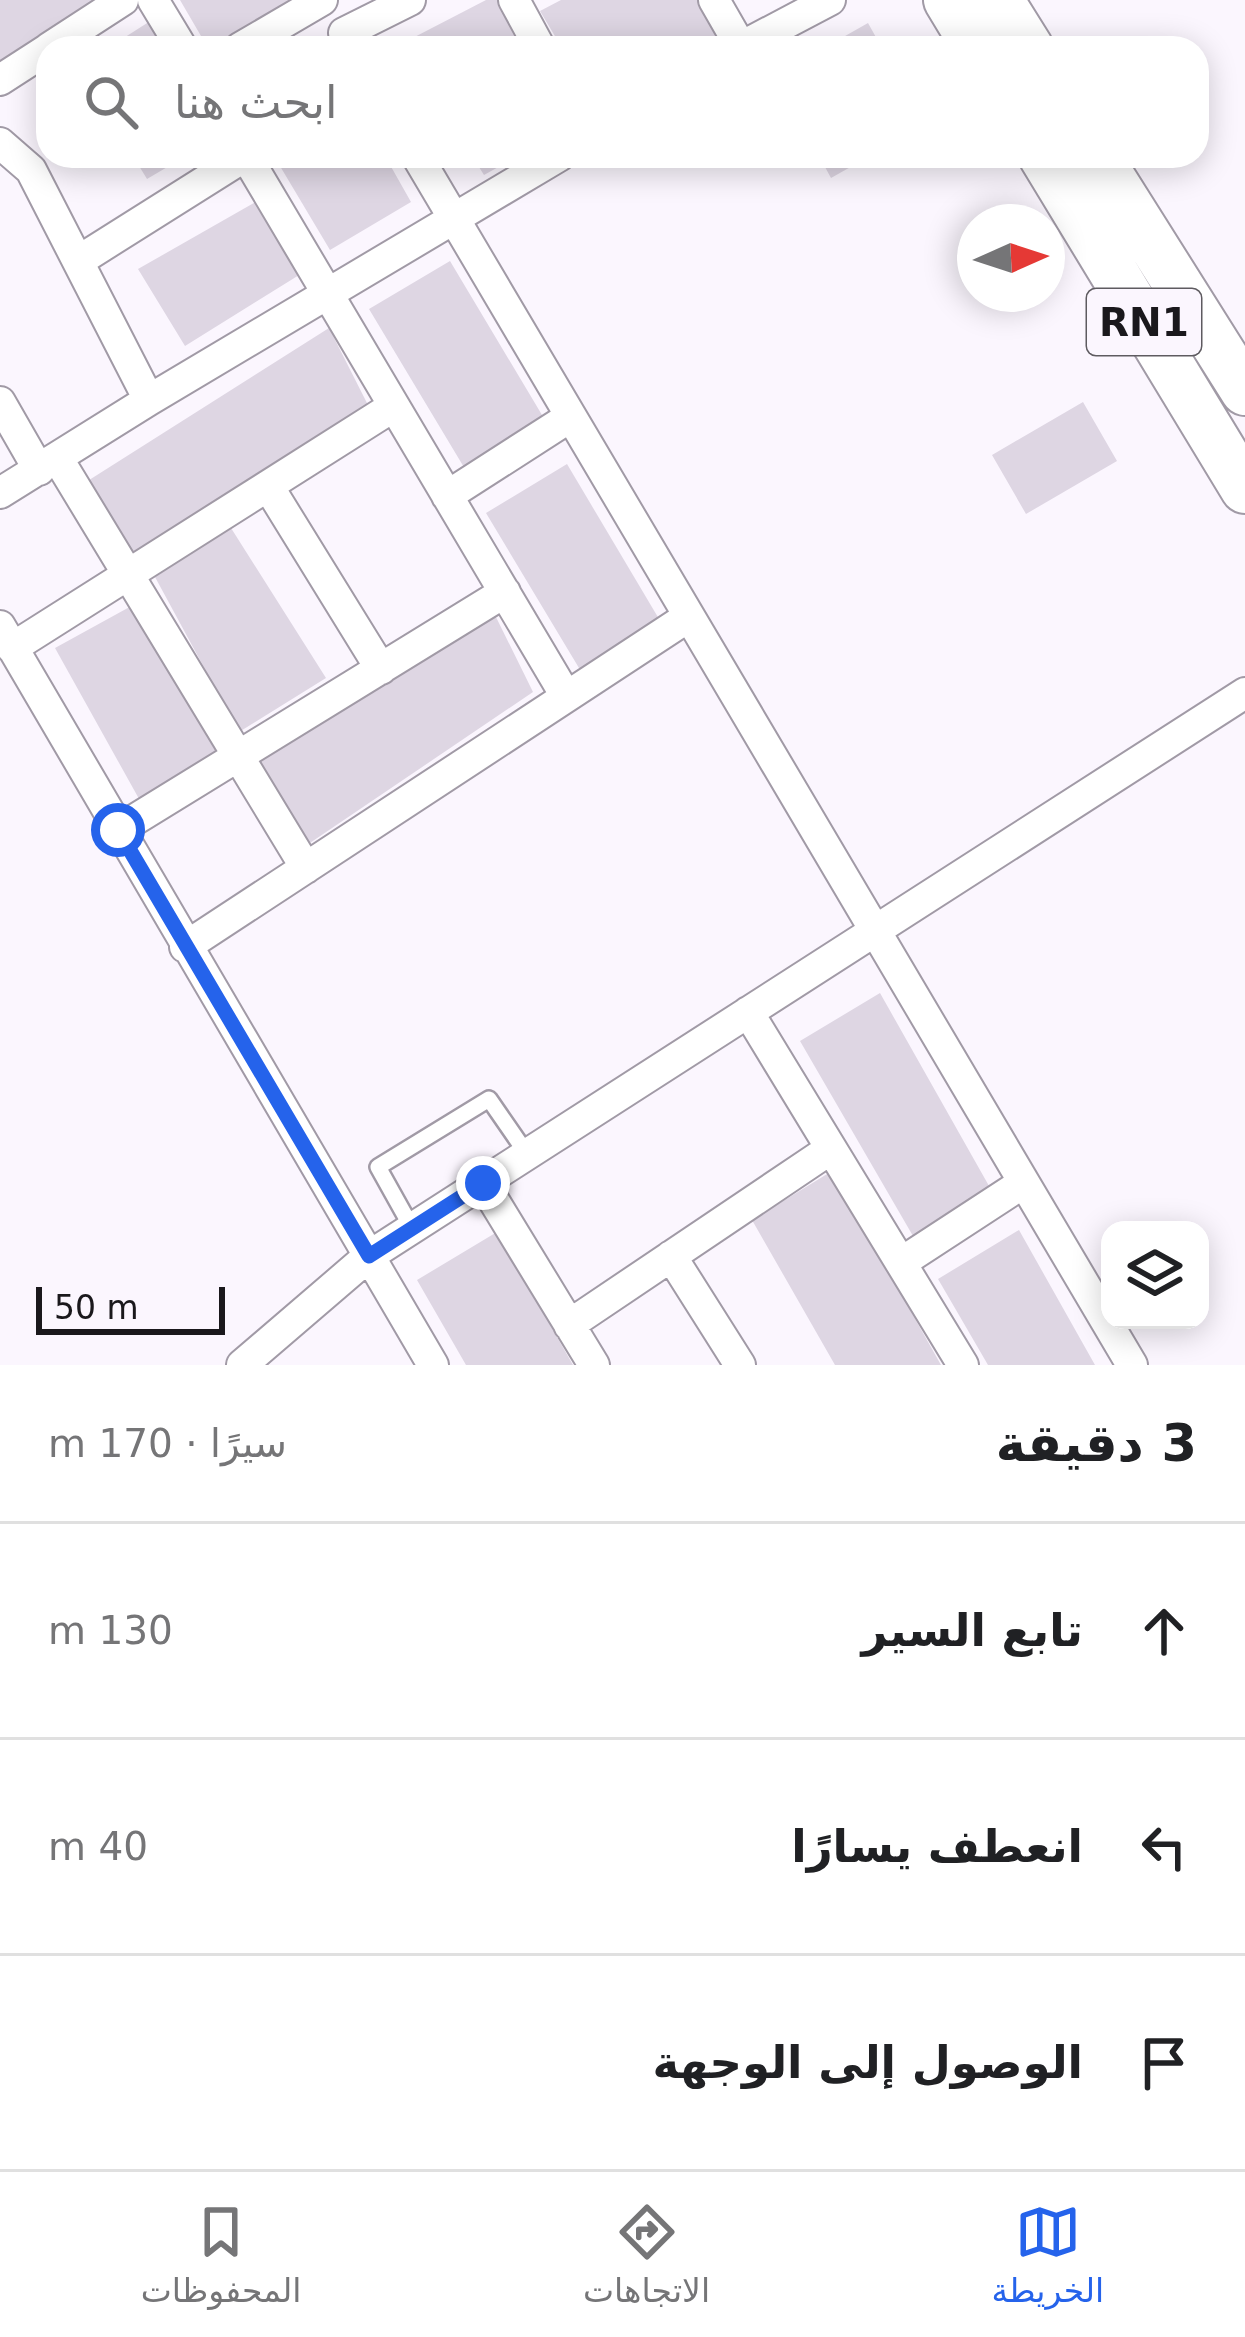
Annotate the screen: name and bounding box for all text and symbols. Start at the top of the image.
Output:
search box [36,36,1209,168]
icon: search [78,69,144,135]
text: ابحث هنا [174,76,338,129]
north arrow [957,204,1065,312]
road number: RN1 [1087,289,1201,355]
route start [91,803,145,857]
route end [456,1156,510,1210]
map controls [1101,1221,1209,1329]
button: layers [1101,1221,1209,1329]
scale bar [36,1281,225,1334]
text: 50 m [54,1288,139,1327]
text: 3 دقيقة [996,1414,1197,1473]
text: سيرًا · 170 m [48,1421,287,1466]
icon: ahead [1131,1598,1197,1664]
text: تابع السير [861,1604,1083,1657]
text: 130 m [48,1608,173,1653]
icon: left [1131,1814,1197,1880]
text: انعطف يسارًا [791,1820,1083,1873]
text: 40 m [48,1824,148,1869]
icon: arrive [1131,2030,1197,2096]
text: الوصول إلى الوجهة [653,2036,1083,2089]
tab: المحفوظات [141,2199,302,2310]
tab: الاتجاهات [583,2199,710,2310]
tab: الخريطة [992,2199,1104,2310]

